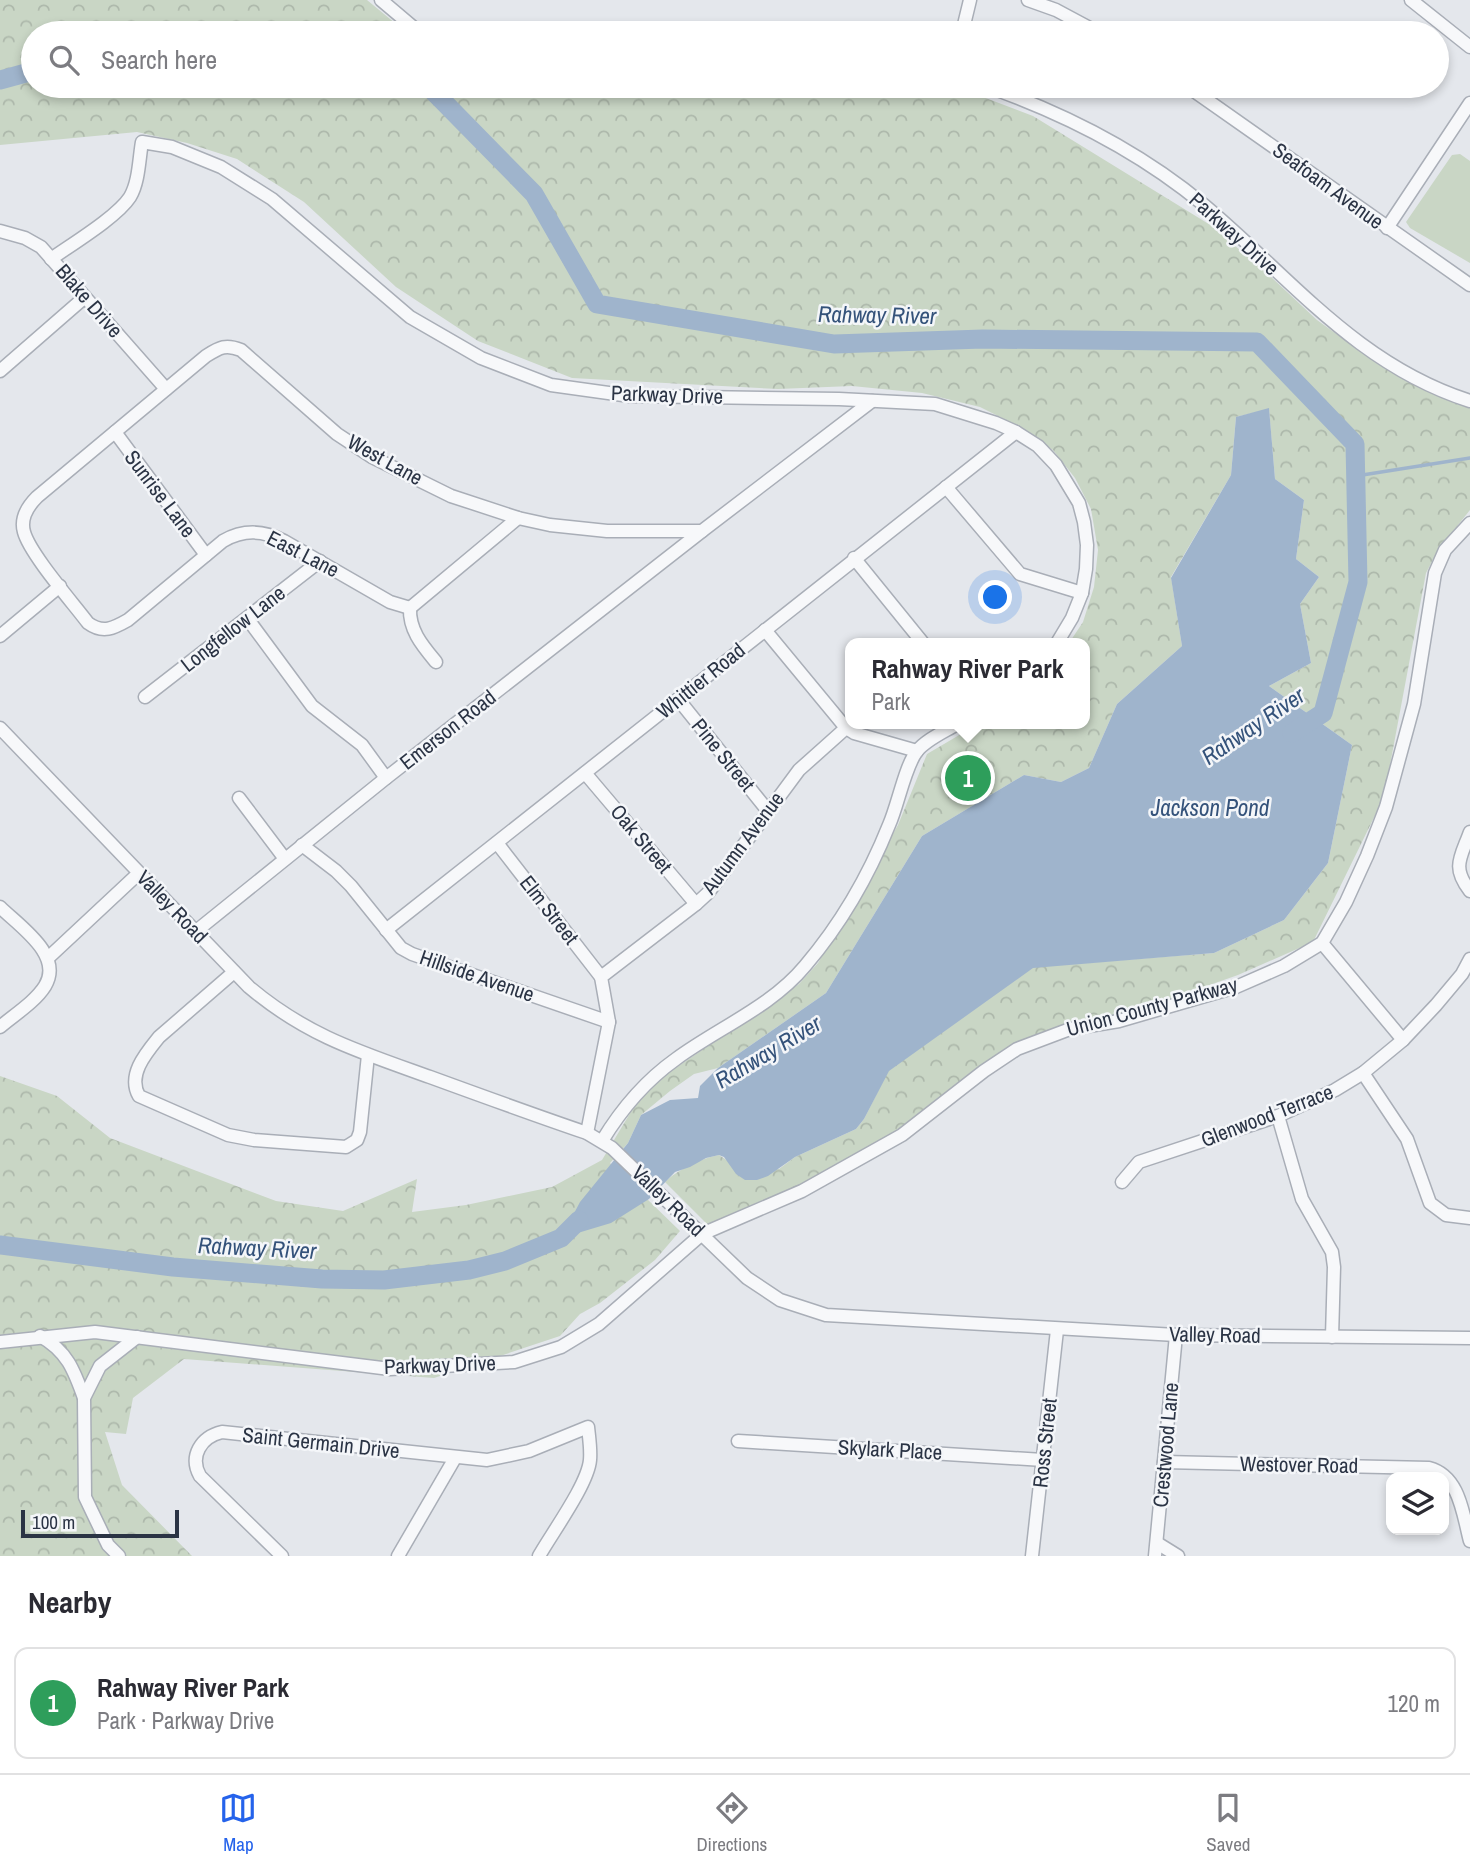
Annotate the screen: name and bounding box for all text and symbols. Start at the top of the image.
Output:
search box [21,21,1449,98]
icon: search [45,41,83,79]
text: Search here [101,42,217,77]
street label: Seafoam Avenue [1267,135,1390,236]
street label: Parkway Drive [1183,185,1286,282]
street label: Blake Drive [49,258,130,344]
water label: Rahway River [818,298,937,331]
street label: Parkway Drive [611,378,723,411]
street label: West Lane [342,427,428,492]
street label: Sunrise Lane [118,444,203,543]
street label: East Lane [262,523,344,584]
street label: Longfellow Lane [174,579,291,679]
your location [978,580,1012,614]
street label: Whittier Road [650,636,751,725]
popup [845,638,1090,729]
text: Rahway River Park [872,651,1063,686]
water label: Rahway River [1195,679,1311,772]
street label: Emerson Road [394,683,502,776]
text: Park [872,686,910,717]
street label: Pine Street [685,712,762,797]
pin: 1 [945,752,991,804]
street label: Autumn Avenue [694,786,791,901]
water label: Jackson Pond [1150,792,1270,823]
street label: Oak Street [604,798,679,880]
street label: Valley Road [130,864,215,950]
street label: Elm Street [513,869,586,950]
street label: Hillside Avenue [416,942,538,1009]
street label: Union County Parkway [1063,970,1241,1043]
water label: Rahway River [709,1007,827,1095]
street label: Glenwood Terrace [1197,1077,1337,1154]
street label: Valley Road [625,1158,711,1243]
water label: Rahway River [197,1229,318,1266]
street label: Valley Road [1169,1319,1261,1350]
street label: Parkway Drive [384,1348,496,1381]
street label: Crestwood Lane [1146,1381,1185,1509]
street label: Ross Street [1025,1396,1064,1489]
street label: Saint Germain Drive [241,1420,401,1465]
street label: Skylark Place [837,1432,943,1467]
street label: Westover Road [1240,1449,1358,1480]
map controls [1386,1472,1449,1535]
button: layers [1386,1472,1449,1535]
scale bar [21,1507,178,1539]
text: 100 m [32,1509,75,1535]
text: Nearby [28,1582,111,1622]
text: Rahway River Park [97,1670,289,1705]
text: 1 [48,1688,58,1719]
text: 120 m [1388,1688,1440,1719]
text: Park · Parkway Drive [97,1705,274,1736]
tab: Map [219,1789,257,1857]
tab: Directions [696,1789,767,1857]
tab: Saved [1206,1789,1251,1857]

